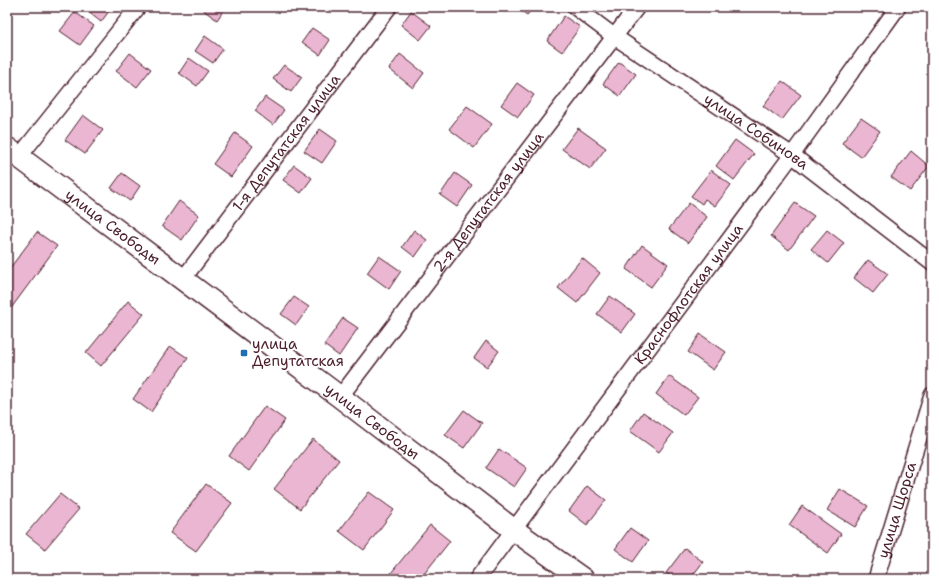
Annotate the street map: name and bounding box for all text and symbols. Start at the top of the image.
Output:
street label: 1-я Депутатская улица [228,69,345,216]
street label: улица Собинова [700,89,813,175]
street label: 2-я Депутатская улица [429,127,549,276]
street label: улица Свободы [61,185,164,269]
street label: Краснофлотская улица [630,219,748,369]
place label: улица Депутатская [252,334,344,371]
marker: улица Депутатская [239,348,249,358]
street label: улица Свободы [320,379,423,464]
street label: улица Щорса [873,459,921,561]

